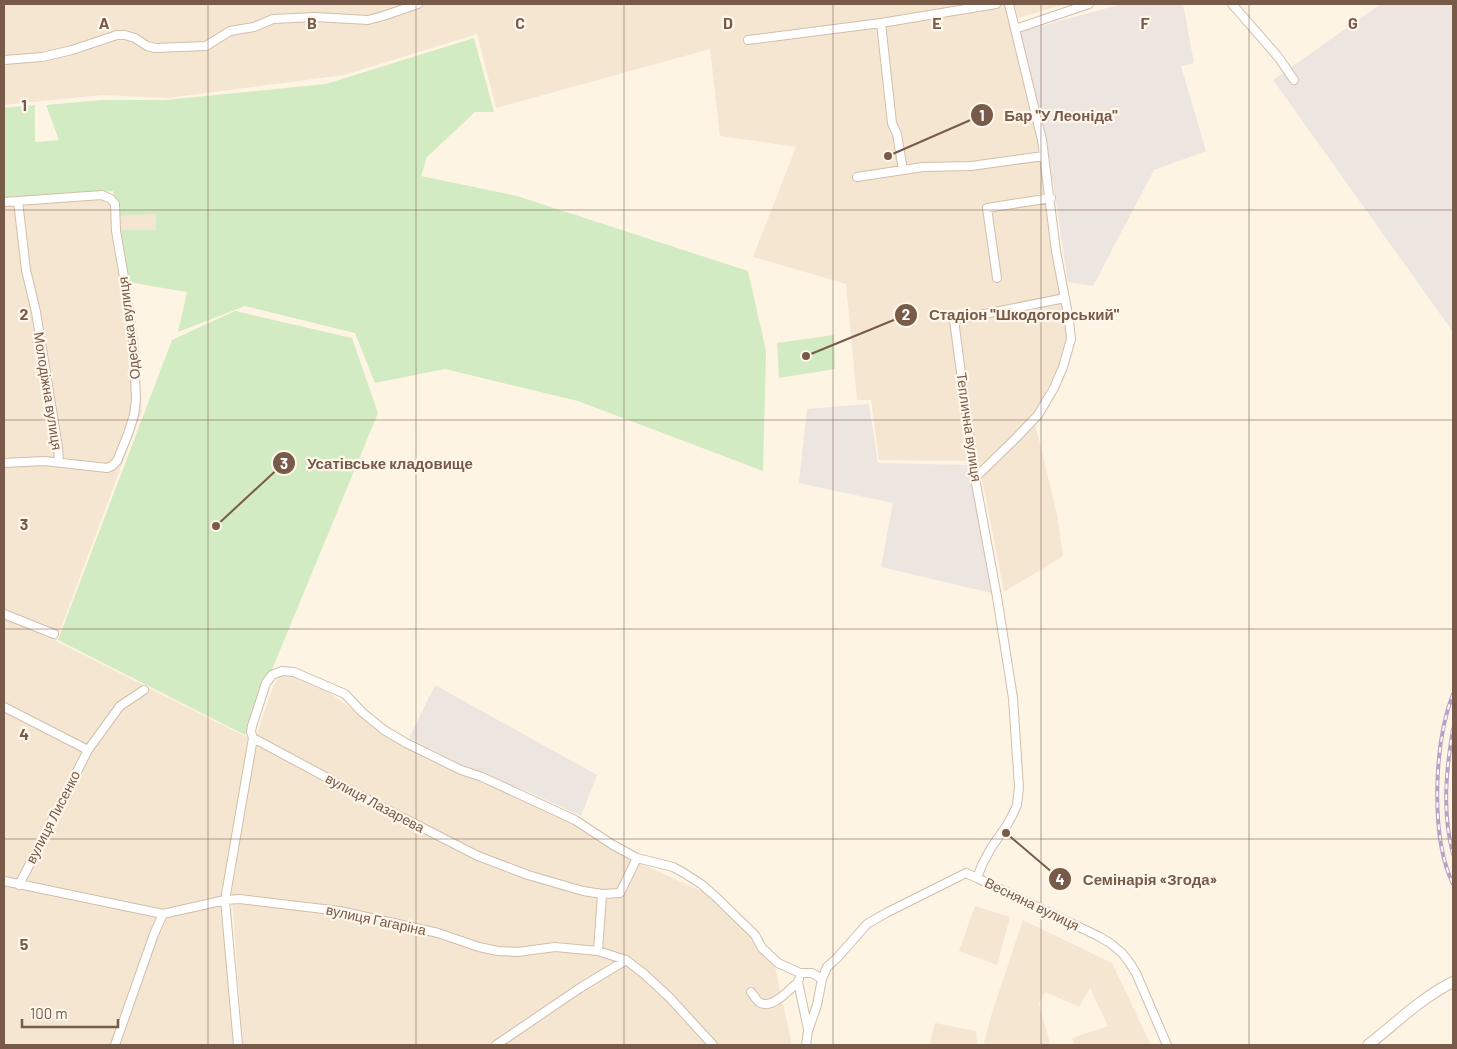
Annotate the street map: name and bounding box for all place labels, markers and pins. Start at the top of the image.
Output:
callout: Бар "У Леоніда" [969,100,1128,130]
callout: Стадіон "Шкодогорський" [894,300,1129,330]
callout: Усатівське кладовище [272,448,482,478]
callout: Семінарія «Згода» [1048,864,1227,894]

